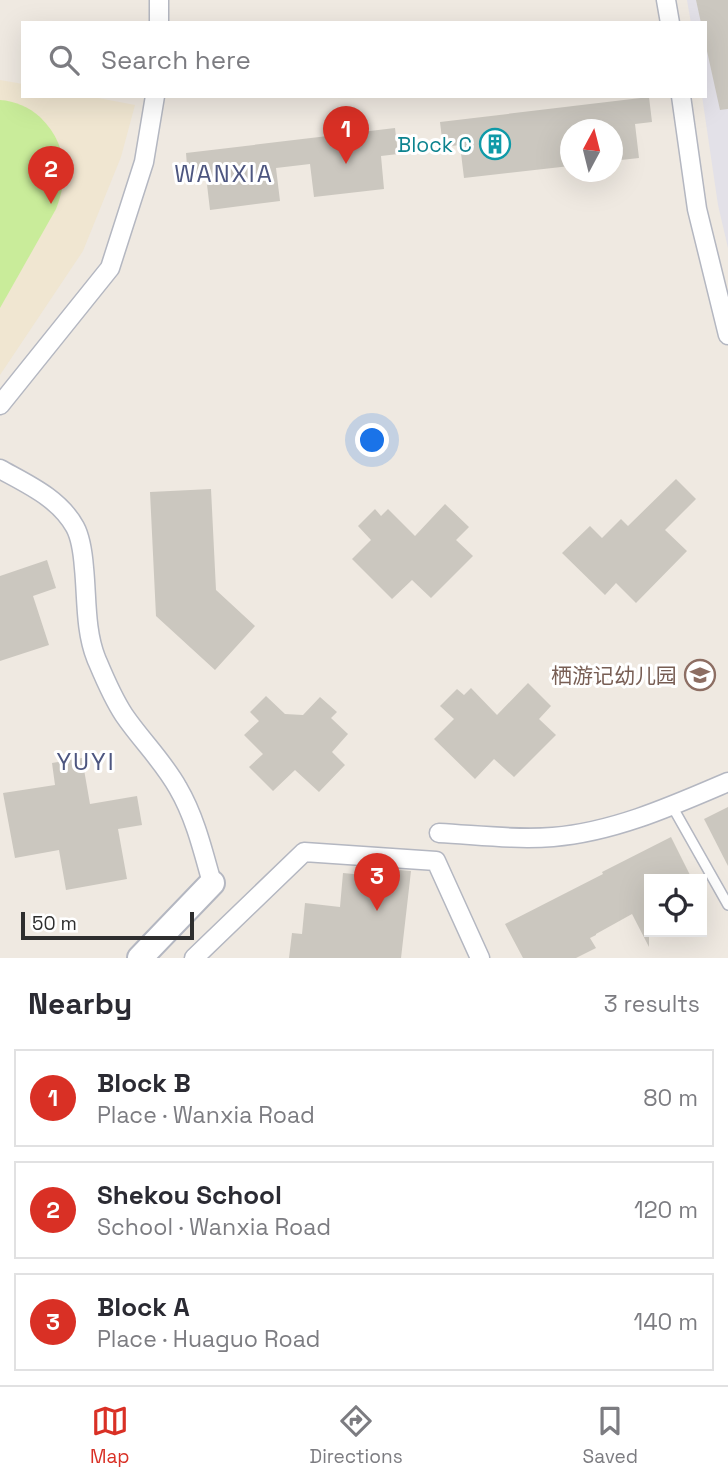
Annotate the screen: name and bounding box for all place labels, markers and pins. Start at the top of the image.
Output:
pin: 1 [323,106,369,164]
building icon: Block C [478,127,512,161]
place label: Block C [397,131,472,158]
pin: 2 [28,146,74,204]
school or university icon: 栖游记幼儿园 [683,658,717,692]
place label: 栖游记幼儿园 [551,662,677,689]
pin: 3 [354,853,400,911]

